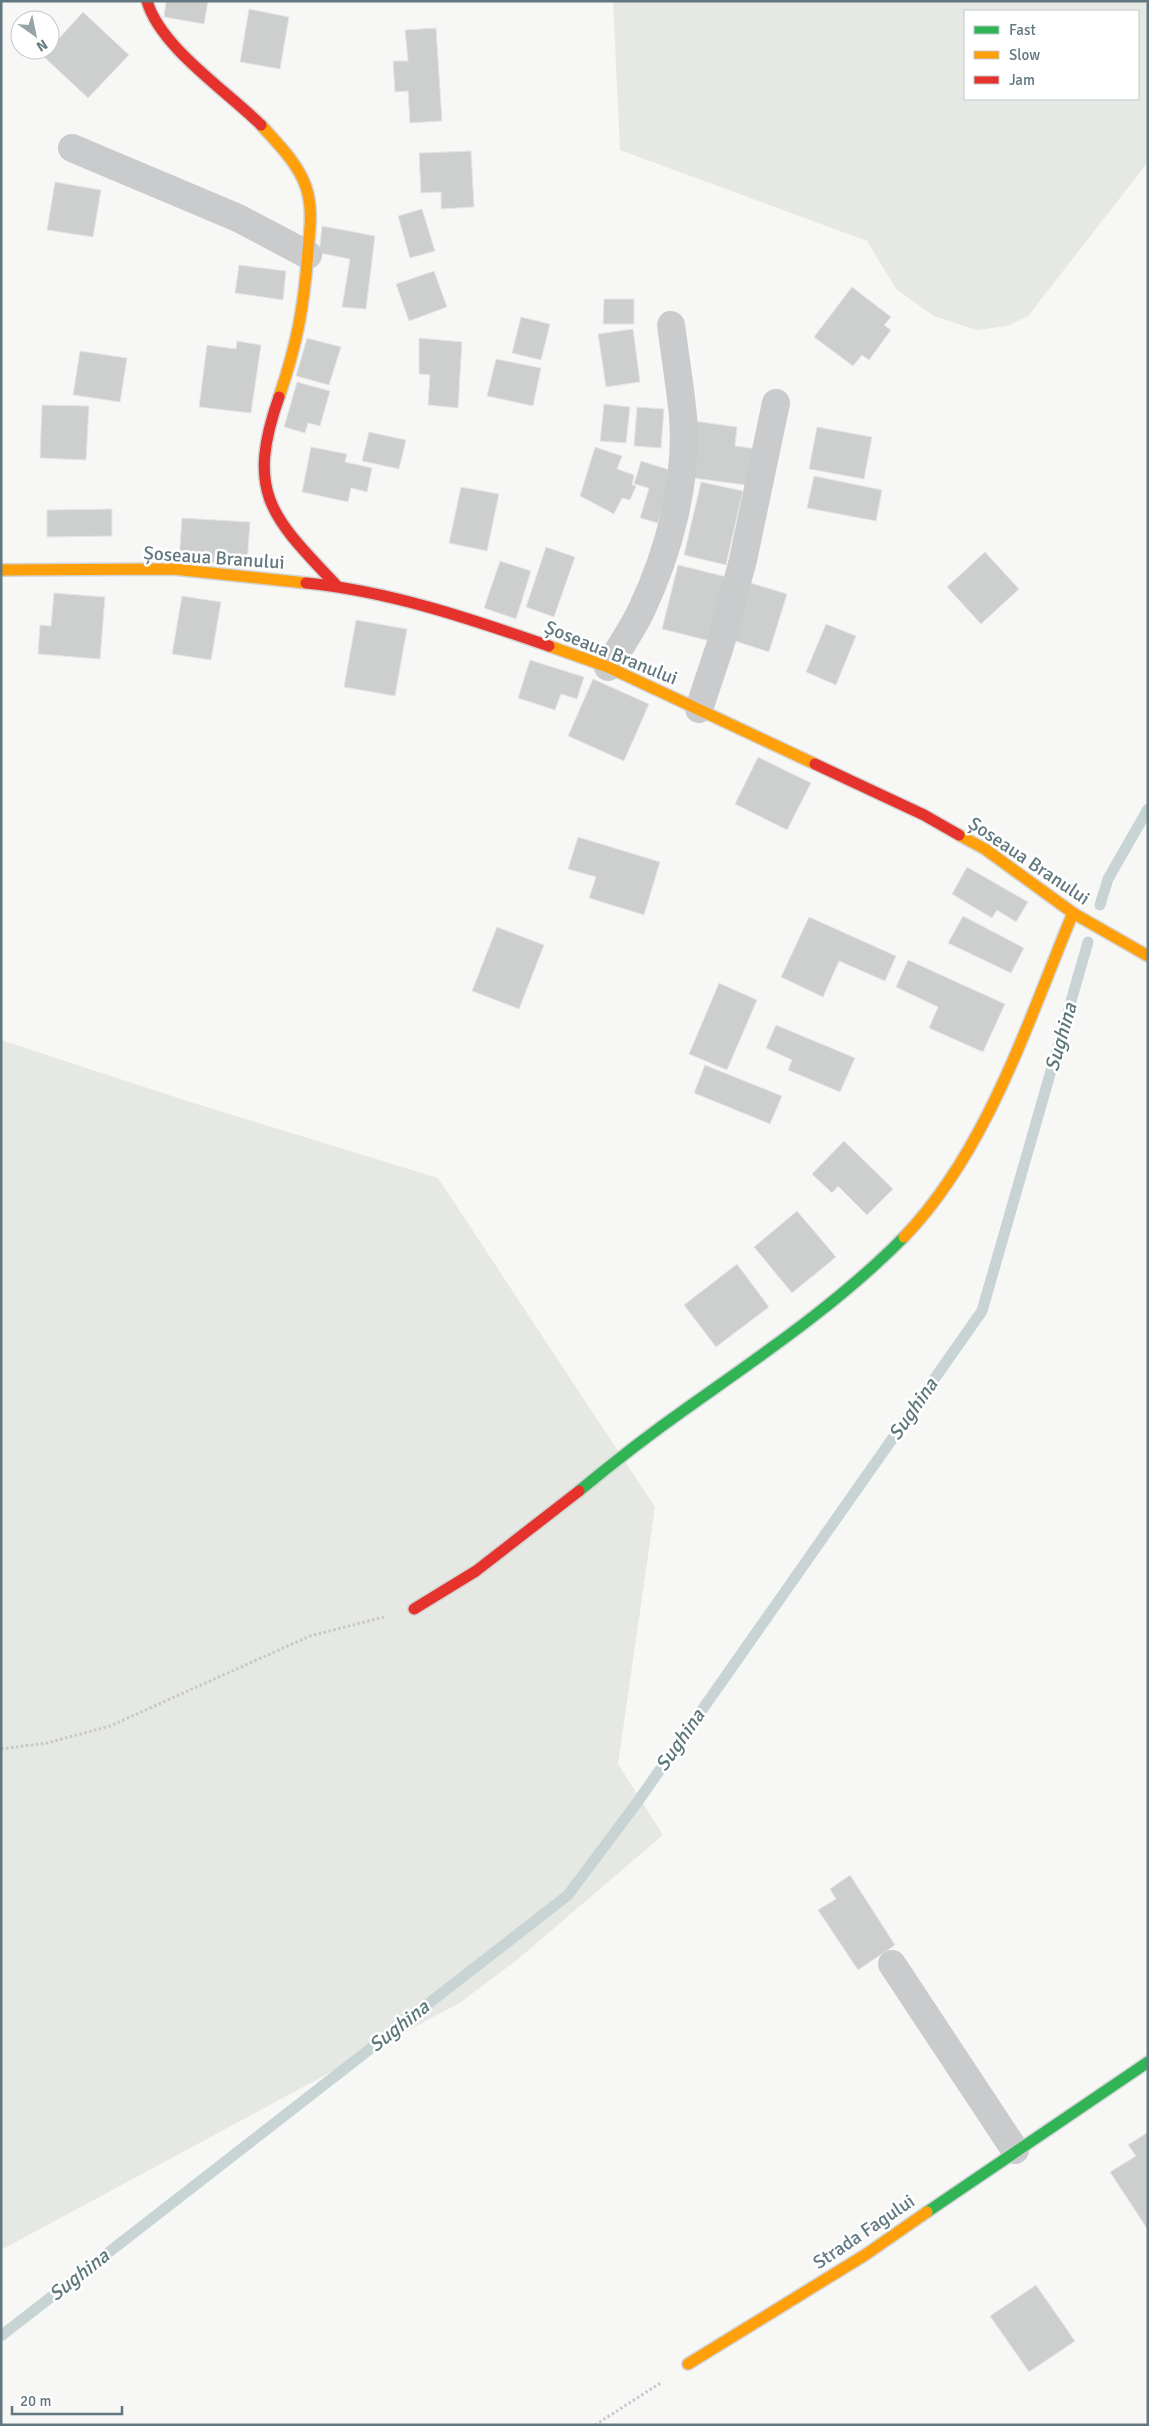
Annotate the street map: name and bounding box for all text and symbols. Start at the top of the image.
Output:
north arrow [10,10,60,60]
legend [964,10,1139,100]
text: Fast [1009,21,1036,39]
text: N [33,36,51,55]
text: Slow [1009,46,1040,64]
text: Jam [1009,71,1035,89]
street label: Șoseaua Branului [143,541,285,575]
street label: Șoseaua Branului [541,615,681,691]
street label: Șoseaua Branului [964,812,1094,910]
water label: Sughina [1039,999,1083,1074]
water label: Sughina [883,1372,944,1445]
water label: Sughina [650,1703,711,1776]
water label: Sughina [364,1994,435,2057]
street label: Strada Fagului [809,2189,919,2275]
water label: Sughina [44,2243,115,2306]
scale bar [12,2384,122,2416]
text: 20 m [20,2392,51,2410]

